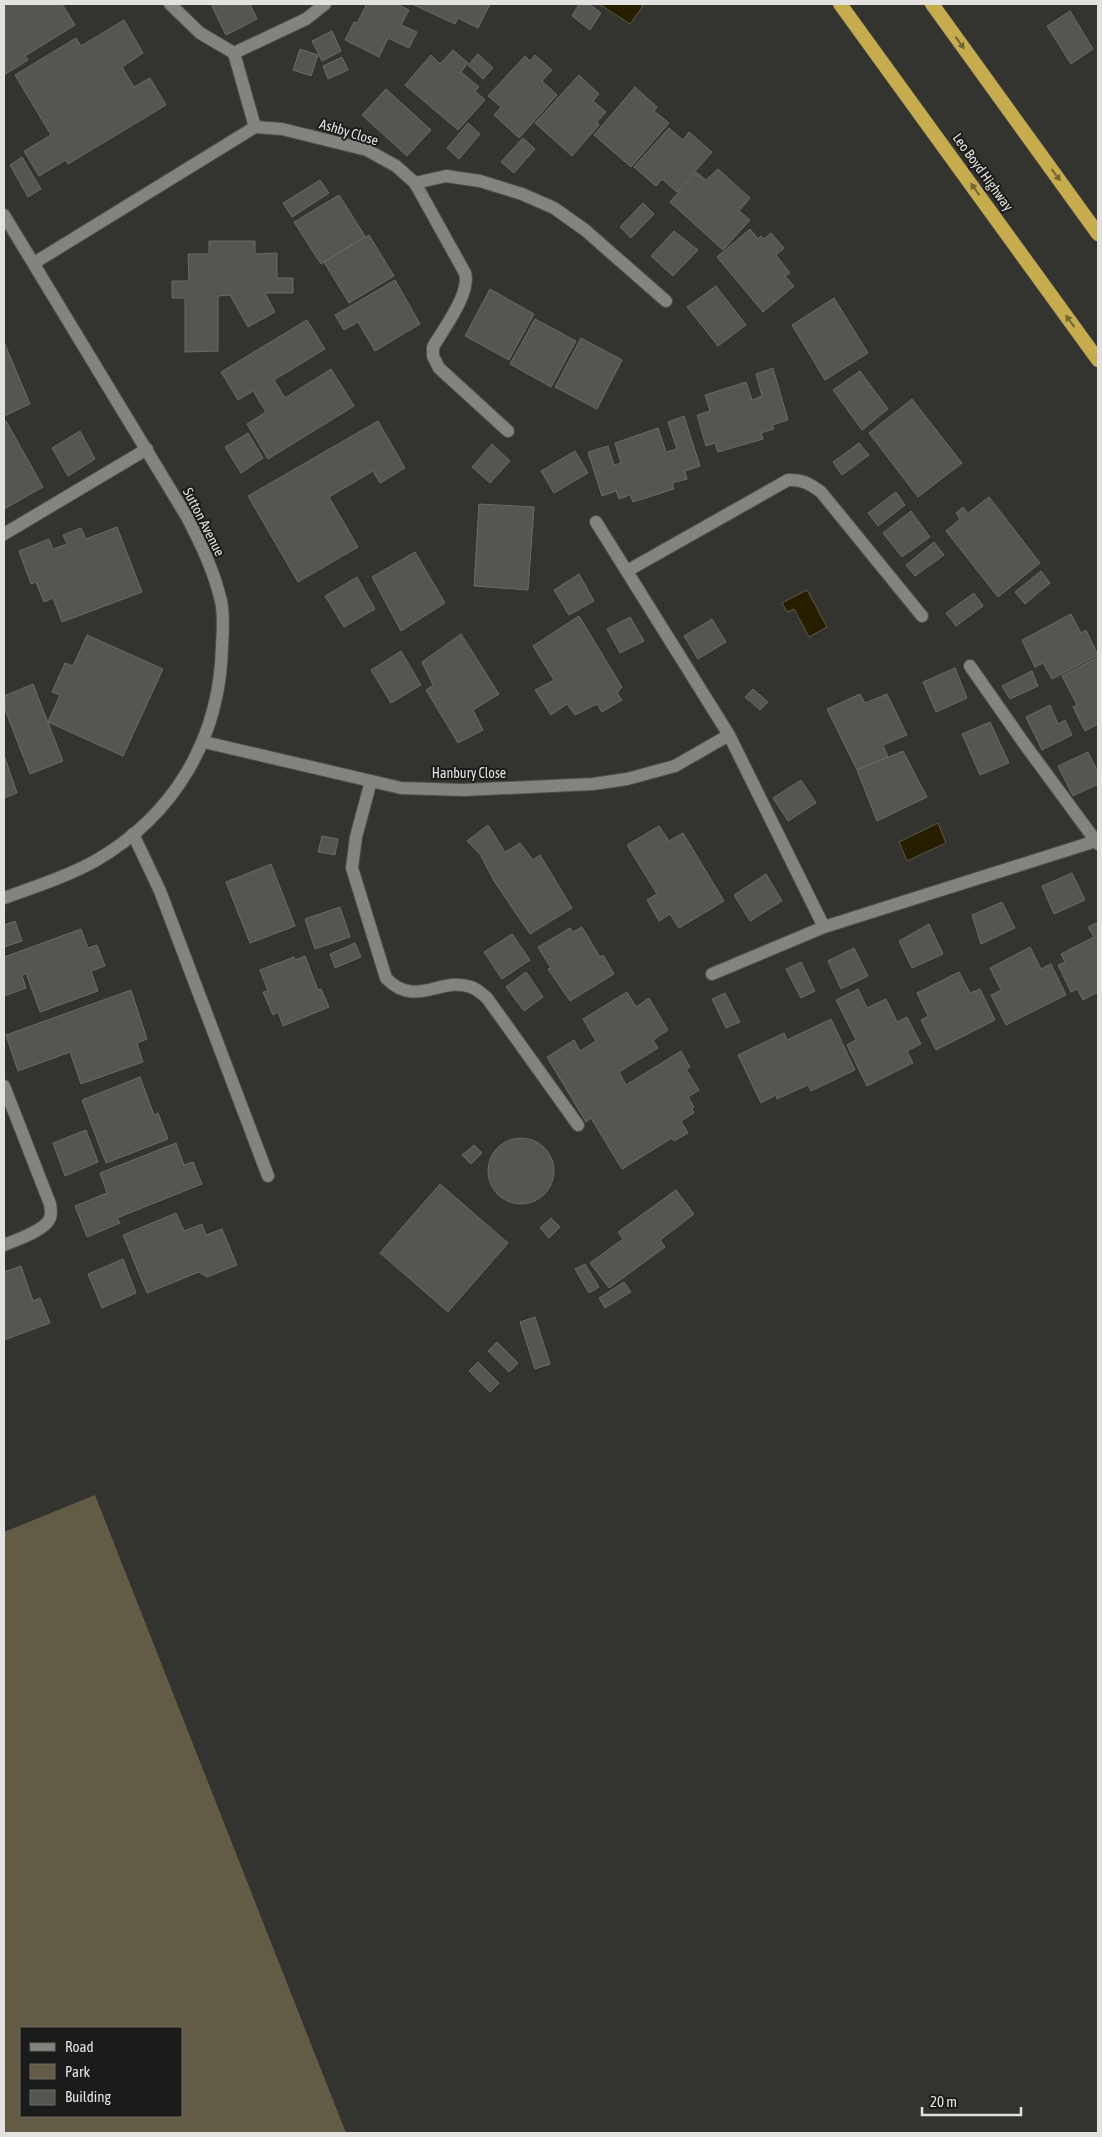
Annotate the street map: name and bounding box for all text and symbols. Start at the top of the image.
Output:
one-way arrow [955,36,965,50]
street label: Ashby Close [318,116,380,148]
street label: Leo Boyd Highway [949,130,1017,214]
one-way arrow [1050,168,1061,181]
one-way arrow [970,182,980,196]
one-way arrow [1065,314,1075,328]
street label: Sutton Avenue [180,485,228,559]
street label: Hanbury Close [432,765,506,781]
legend [20,2027,182,2117]
text: Road [65,2038,94,2055]
text: Park [65,2063,90,2080]
scale bar [922,2084,1021,2116]
text: Building [65,2088,111,2105]
text: 20 m [930,2093,957,2110]

